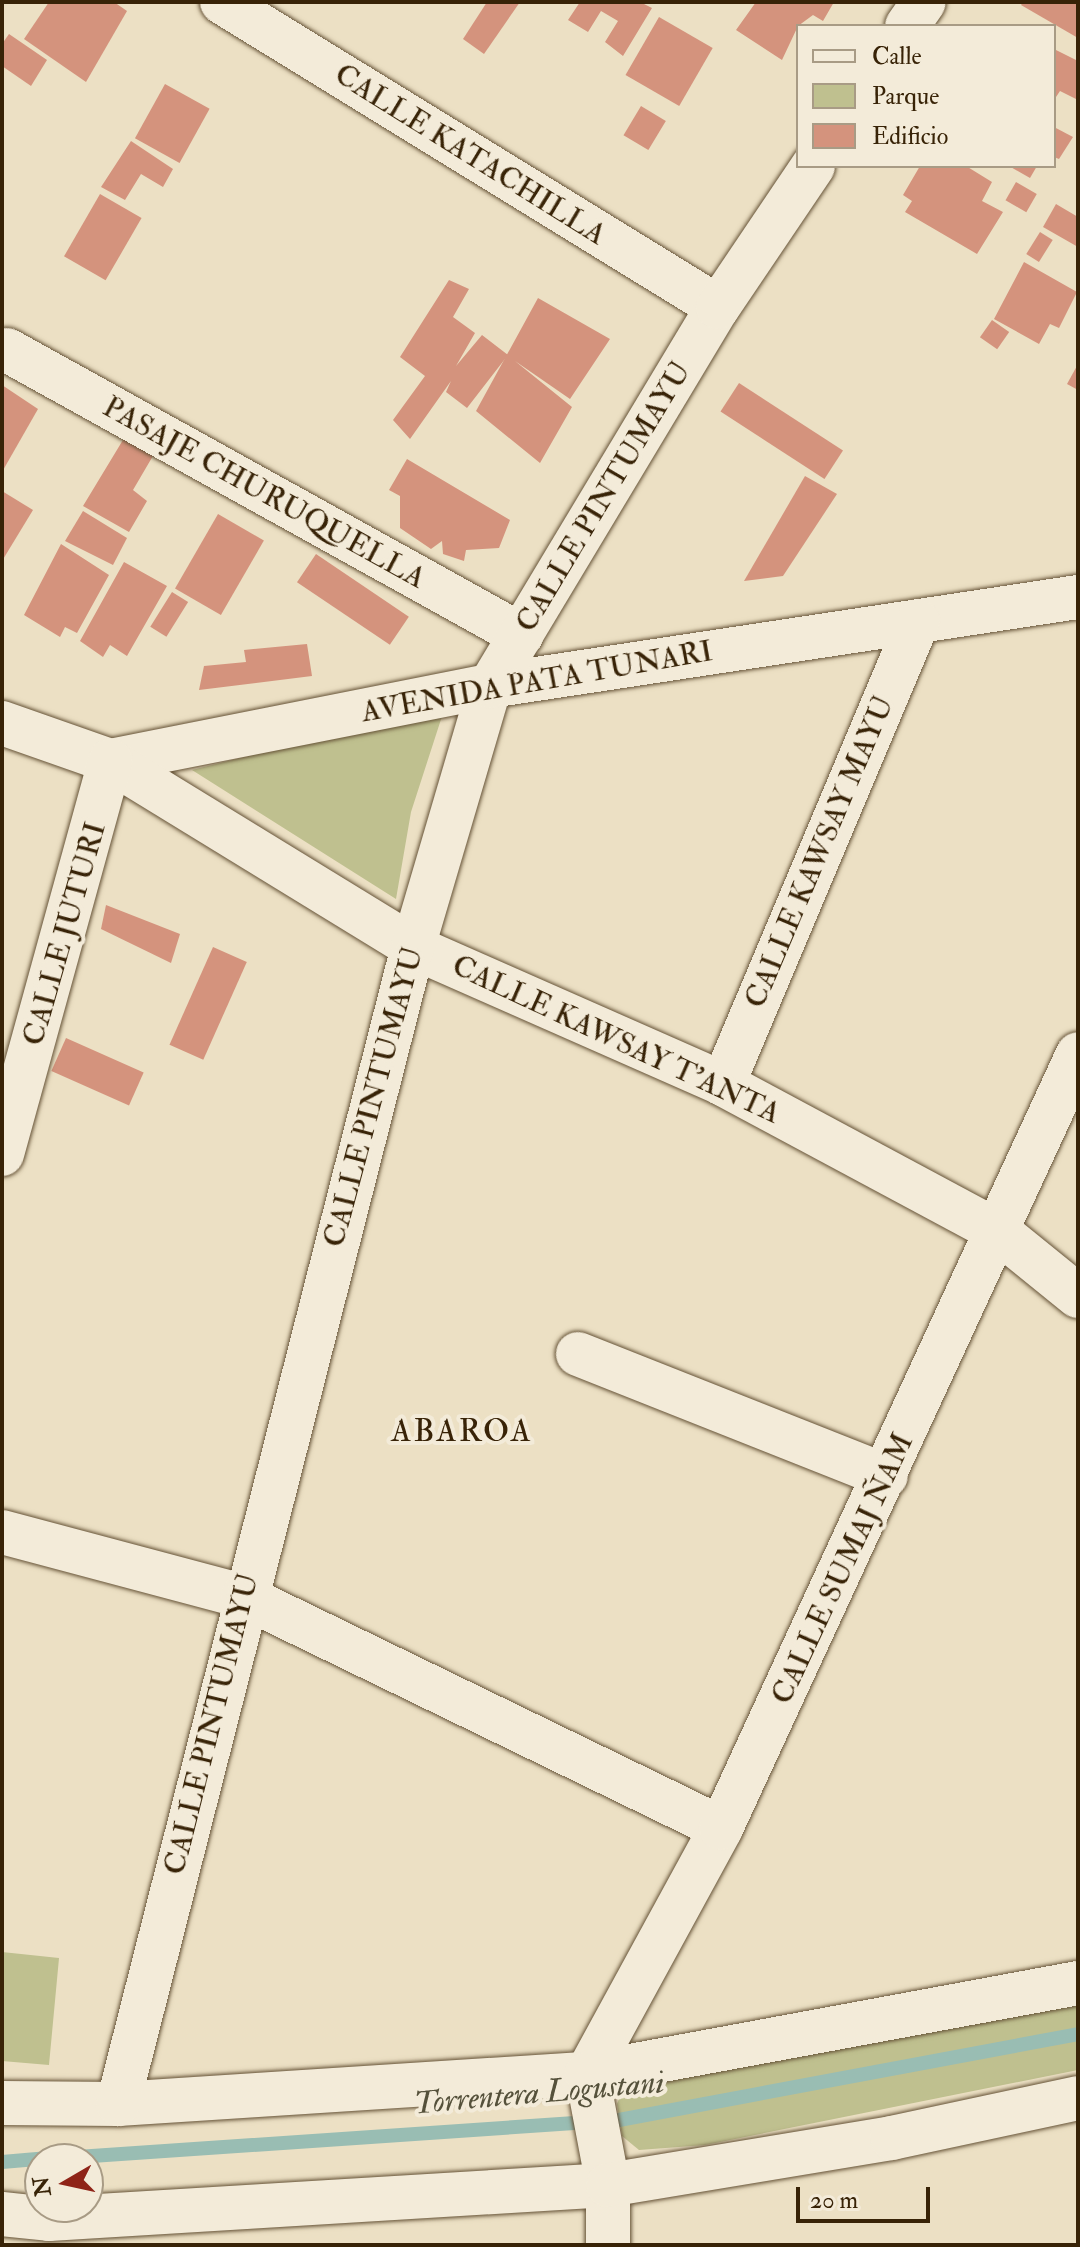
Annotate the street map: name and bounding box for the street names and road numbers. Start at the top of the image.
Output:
street label: CALLE KATACHILLA [328,57,612,253]
street label: CALLE PINTUMAYU [509,355,699,639]
street label: PASAJE CHURUQUELLA [96,389,432,597]
street label: AVENIDA PATA TUNARI [358,633,716,731]
street label: CALLE KAWSAY MAYU [738,690,902,1014]
street label: CALLE JUTURI [16,818,114,1050]
street label: CALLE PINTUMAYU [317,943,431,1251]
street label: CALLE KAWSAY T'ANTA [446,948,786,1132]
street label: CALLE SUMAJ ÑAM [764,1428,922,1710]
street label: CALLE PINTUMAYU [157,1569,267,1879]

